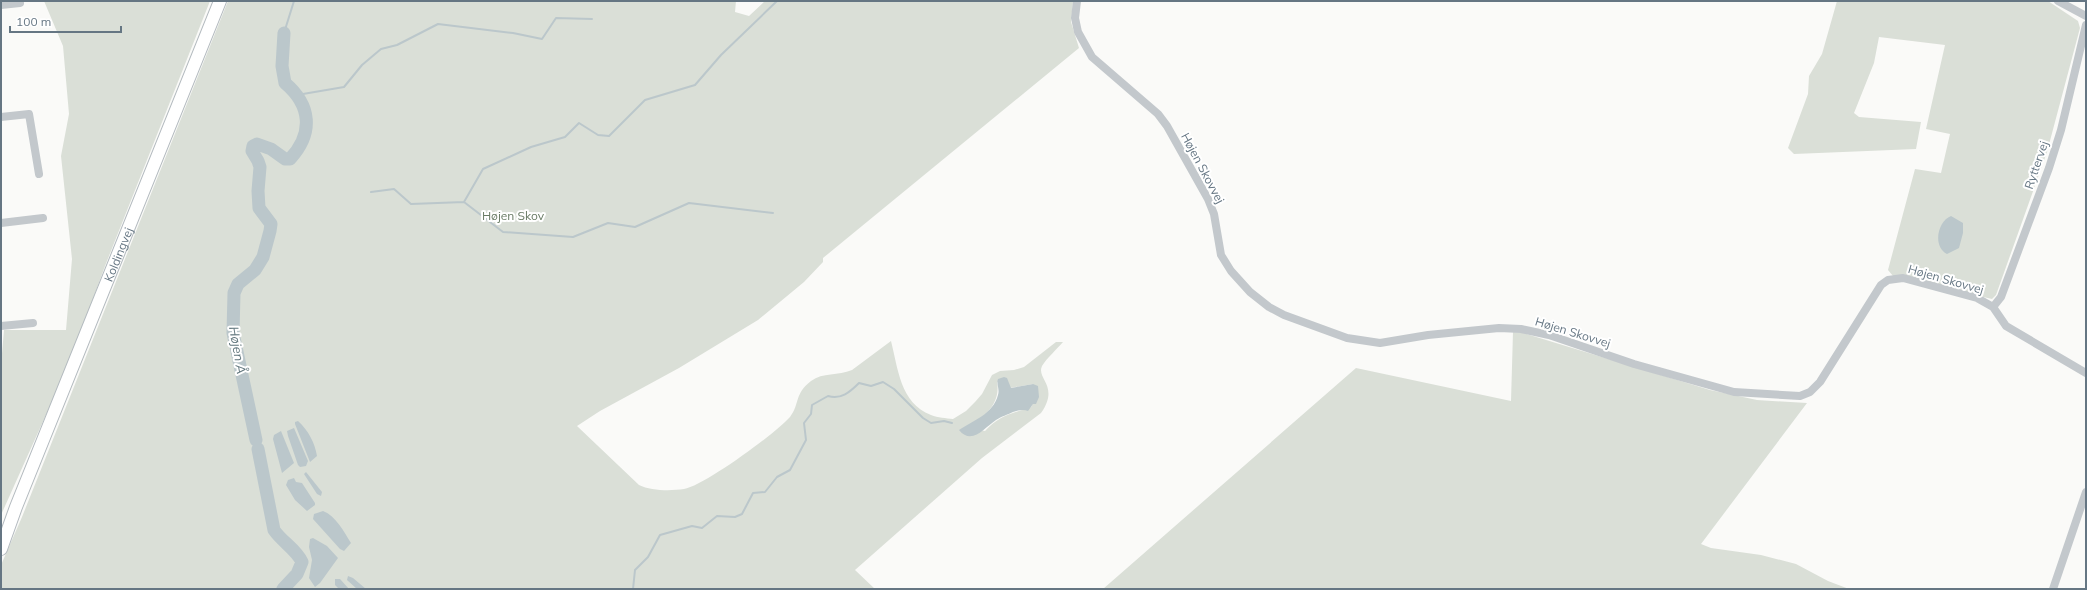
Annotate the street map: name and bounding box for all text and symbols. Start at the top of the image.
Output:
scale bar [10,8,121,34]
text: 100 m [16,14,51,29]
street label: Højen Skovvej [1178,130,1228,206]
street label: Ryttervej [2021,139,2051,191]
park label: Højen Skov [482,208,545,223]
street label: Koldingvej [100,225,136,284]
street label: Højen Skovvej [1906,261,1986,297]
street label: Højen Skovvej [1533,313,1613,351]
water label: Højen Å [226,325,251,375]

